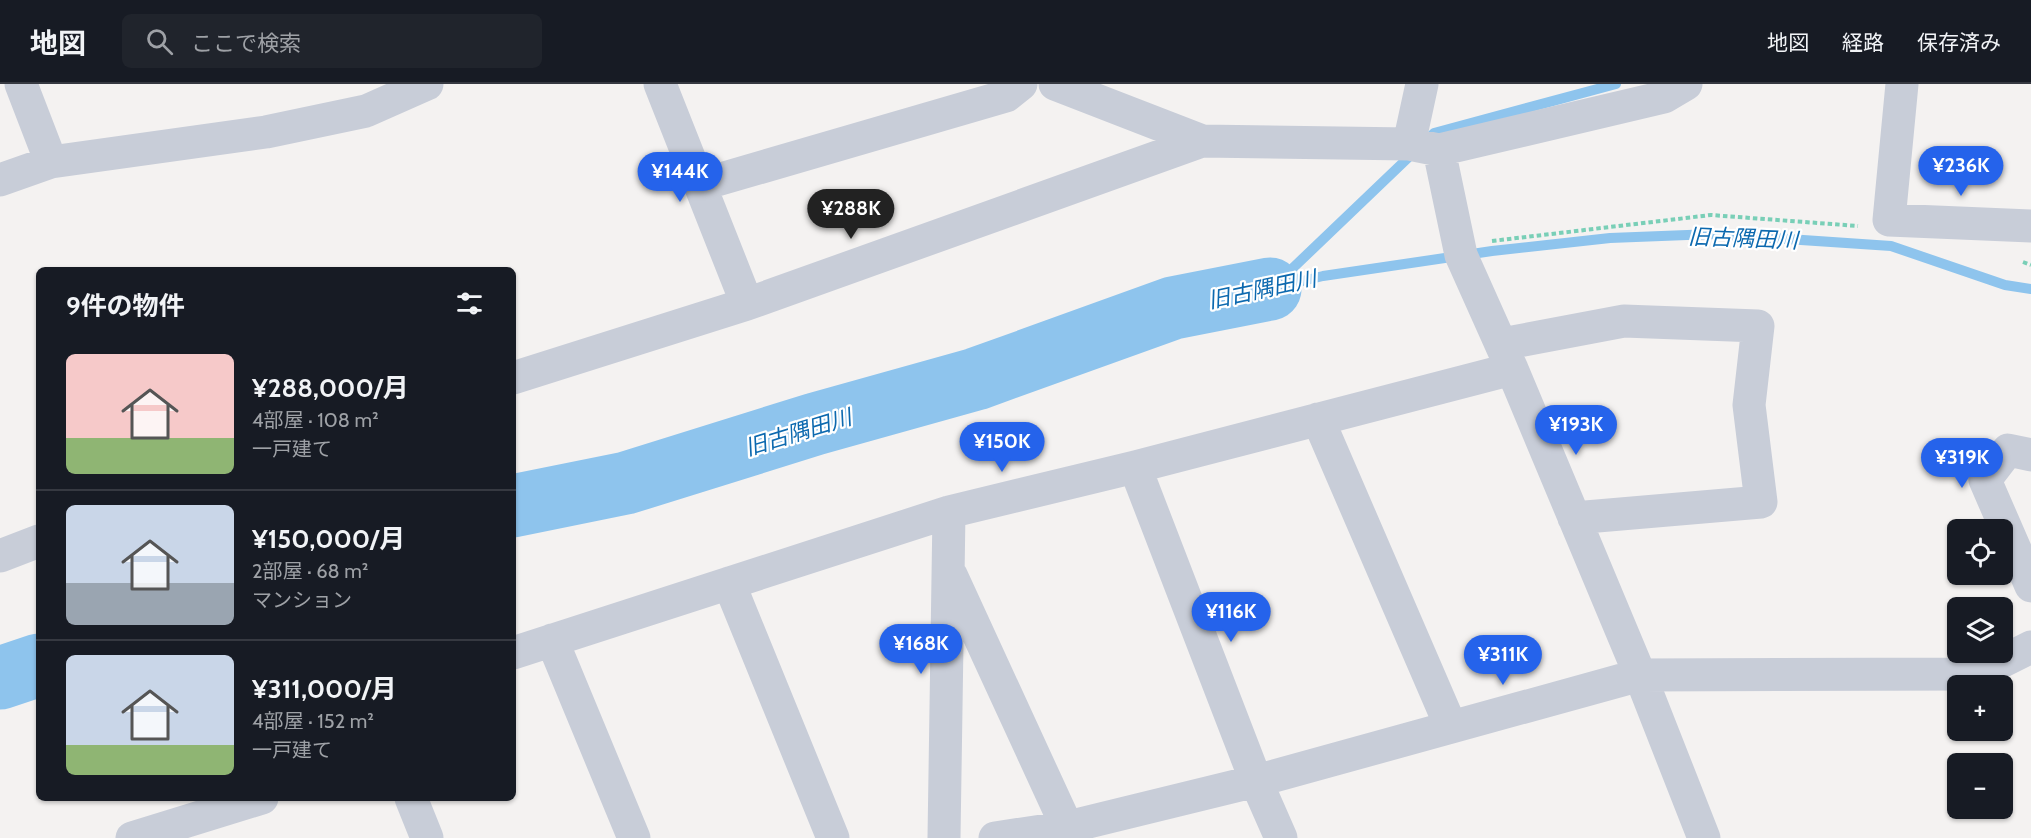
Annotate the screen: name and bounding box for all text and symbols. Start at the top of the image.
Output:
search box [122,14,542,68]
icon: search [143,25,176,58]
text: 地図 [30,26,86,60]
text: ここで検索 [191,30,301,57]
text: 地図 [1767,30,1809,55]
text: 経路 [1842,30,1884,55]
text: 保存済み [1917,30,2001,55]
pin: ¥236K [1919,146,2003,197]
pin: ¥144K [638,152,722,203]
text: ¥236K [1932,153,1990,177]
text: ¥144K [652,159,708,183]
pin: ¥288K [809,189,893,240]
text: ¥288K [821,196,881,220]
water label: 旧古隅田川 [1688,223,1800,254]
water label: 旧古隅田川 [1205,264,1321,314]
icon: filters [453,287,486,320]
text: 9件の物件 [66,290,185,322]
text: ¥288,000/月 [252,372,409,404]
icon: home [114,378,186,450]
water label: 旧古隅田川 [742,403,857,461]
pin: ¥193K [1534,405,1618,456]
text: 4部屋 · 108 m² [252,408,379,432]
text: ¥193K [1549,412,1603,436]
pin: ¥150K [960,422,1044,473]
text: ¥150K [974,429,1030,453]
text: 一戸建て [252,437,332,461]
pin: ¥319K [1920,438,2004,489]
text: ¥319K [1935,445,1989,469]
map controls [1947,519,2013,819]
button: locate [1947,519,2013,585]
text: ¥150,000/月 [252,523,405,555]
icon: home [114,529,186,601]
text: 2部屋 · 68 m² [252,559,368,583]
text: マンション [252,588,352,612]
pin: ¥116K [1189,592,1273,643]
button: layers [1947,597,2013,663]
text: ¥116K [1206,599,1256,623]
pin: ¥168K [879,624,963,675]
text: ¥168K [893,631,949,655]
pin: ¥311K [1461,635,1545,686]
text: ¥311K [1478,642,1528,666]
text: ¥311,000/月 [252,673,397,705]
button: + [1947,675,2013,741]
icon: home [114,679,186,751]
text: 4部屋 · 152 m² [252,709,374,733]
text: 一戸建て [252,738,332,762]
button: − [1947,753,2013,819]

